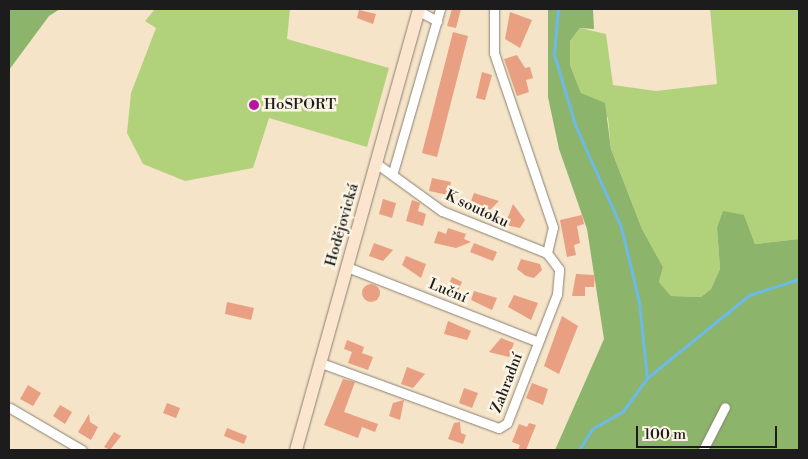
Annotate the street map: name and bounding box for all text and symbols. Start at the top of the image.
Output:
place label: HoSPORT [264,96,336,114]
marker: HoSPORT [248,99,260,111]
street label: Hodějovická [322,181,362,269]
street label: K soutoku [442,186,512,232]
street label: Luční [426,275,470,307]
street label: Zahradní [487,350,527,416]
scale bar [638,416,779,448]
text: 100 m [644,425,686,444]

